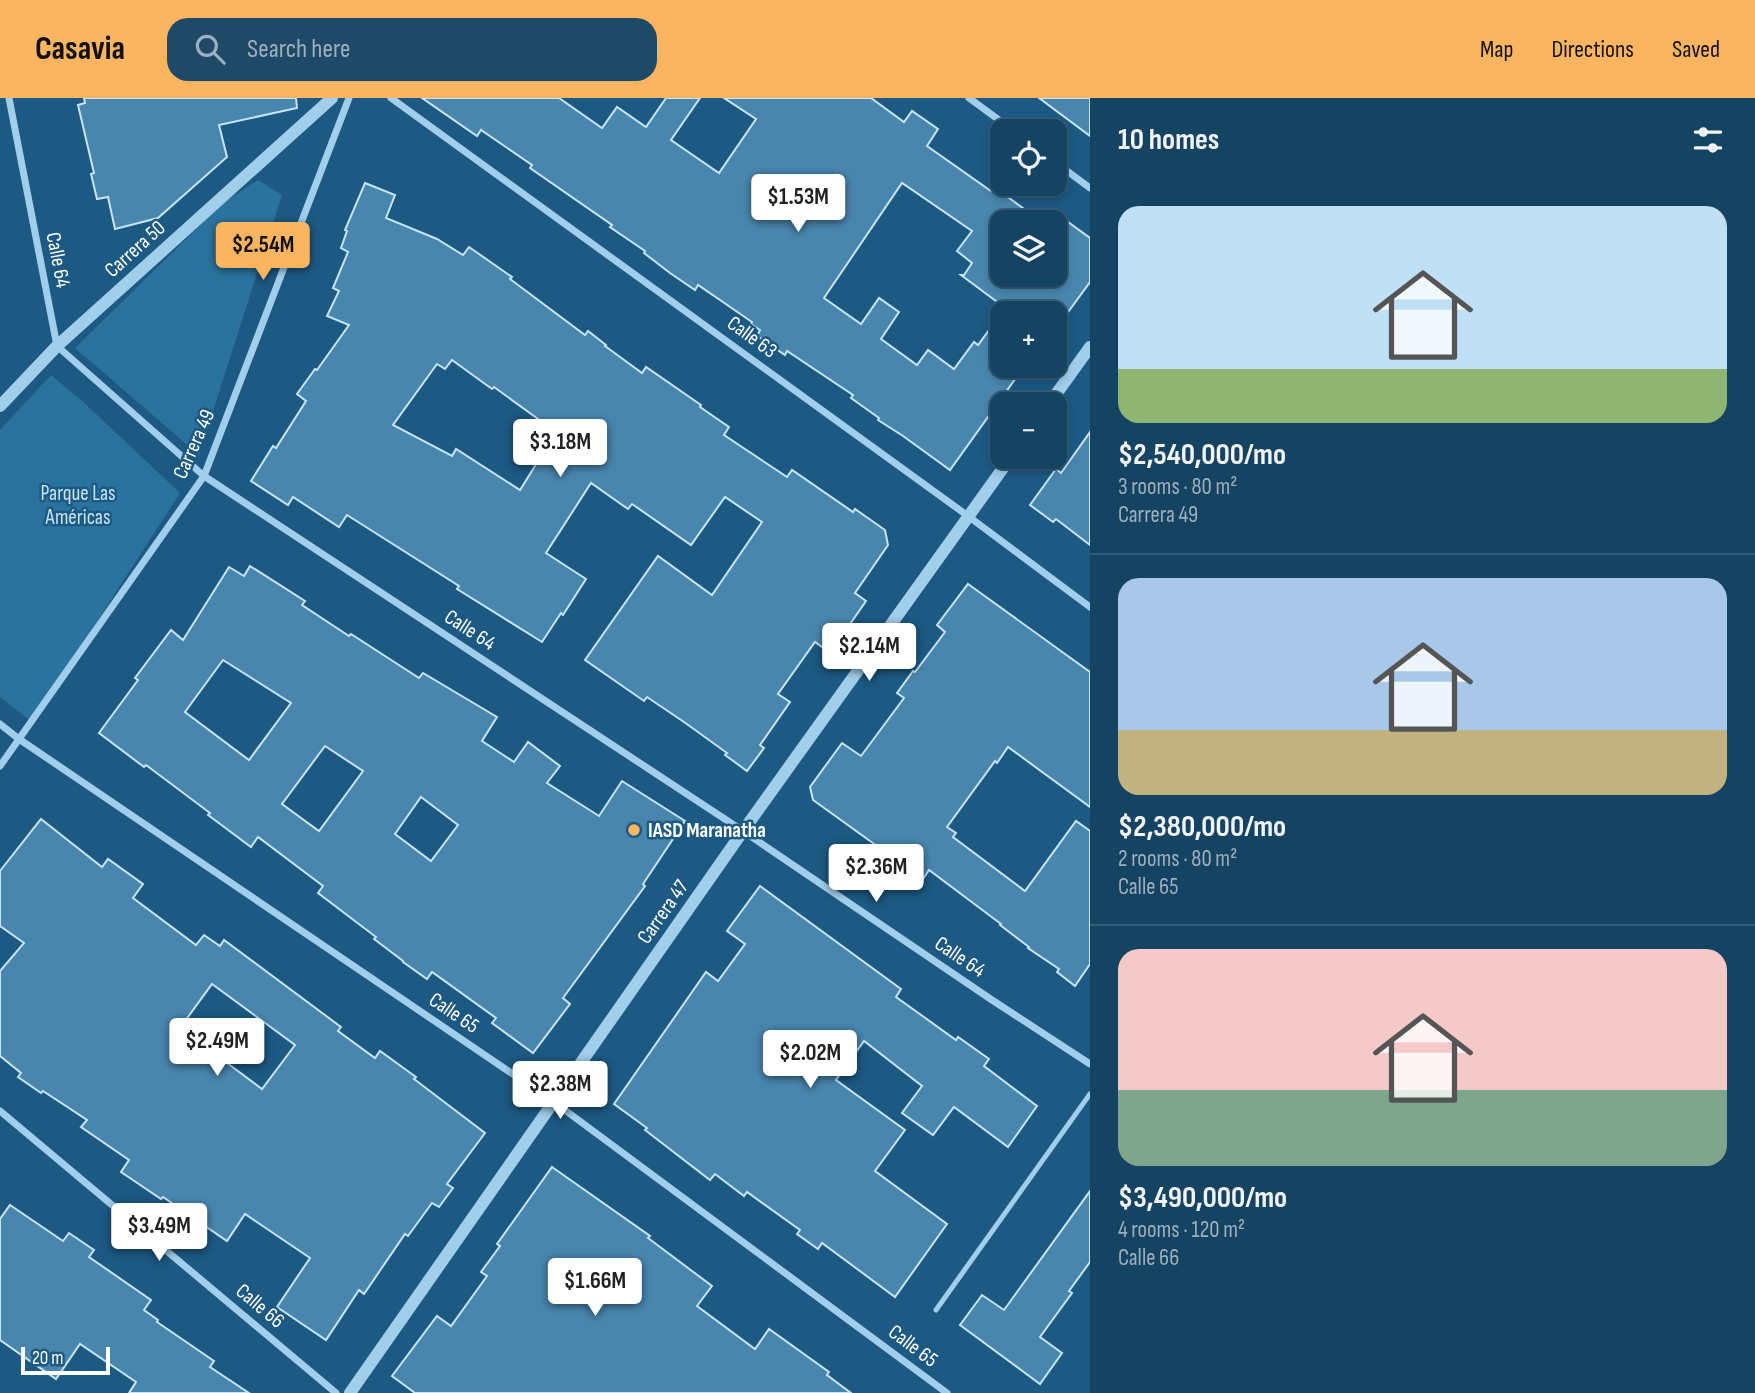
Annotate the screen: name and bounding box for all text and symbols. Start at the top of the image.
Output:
search box [167,18,657,81]
text: Casavia [35,29,125,69]
icon: search [191,30,229,68]
text: Search here [247,34,350,65]
text: Map [1480,35,1513,64]
text: Directions [1551,35,1634,64]
text: Saved [1672,35,1720,64]
map controls [990,119,1067,469]
button: locate [990,119,1067,196]
icon: filters [1689,121,1727,159]
text: 10 homes [1118,122,1219,158]
pin: $1.53M [741,174,855,234]
text: $1.53M [767,183,829,211]
button: layers [990,210,1067,287]
street label: Carrera 50 [100,215,170,283]
pin: $2.54M [206,222,320,282]
street label: Calle 64 [40,230,76,290]
text: $2.54M [232,231,294,259]
icon: home [1360,252,1486,378]
button: + [990,301,1067,378]
street label: Calle 63 [722,311,782,363]
button: − [990,392,1067,469]
street label: Carrera 49 [168,405,220,483]
pin: $3.18M [503,420,617,479]
text: $3.18M [529,428,591,456]
text: $2,540,000/mo [1118,437,1286,473]
text: 3 rooms · 80 m² [1118,473,1237,501]
park label: Parque Las Américas [40,481,116,530]
text: Carrera 49 [1118,501,1198,529]
street label: Calle 64 [440,604,500,656]
pin: $2.14M [812,624,926,683]
icon: home [1360,624,1486,750]
text: $2.14M [838,632,900,660]
text: $2,380,000/mo [1118,809,1286,845]
place label: IASD Maranatha [648,818,766,843]
marker: IASD Maranatha [626,822,642,838]
pin: $2.36M [819,844,933,904]
text: 2 rooms · 80 m² [1118,845,1237,873]
text: $2.36M [845,853,907,881]
text: Calle 65 [1118,873,1178,901]
street label: Carrera 47 [632,875,694,949]
street label: Calle 64 [930,931,990,983]
street label: Calle 65 [424,987,484,1039]
icon: home [1360,995,1486,1121]
pin: $2.49M [160,1018,274,1078]
text: $2.49M [185,1027,249,1055]
pin: $2.02M [753,1030,867,1090]
text: $2.02M [779,1039,841,1067]
pin: $2.38M [503,1062,617,1121]
text: $2.38M [529,1070,591,1098]
text: $3,490,000/mo [1118,1180,1287,1216]
pin: $3.49M [102,1204,216,1263]
text: $3.49M [127,1212,191,1240]
text: 4 rooms · 120 m² [1118,1216,1245,1244]
text: Calle 66 [1118,1244,1179,1272]
pin: $1.66M [538,1258,652,1318]
text: $1.66M [564,1267,626,1295]
street label: Calle 66 [231,1278,289,1334]
street label: Calle 65 [883,1319,943,1373]
scale bar [21,1344,110,1376]
text: 20 m [32,1347,64,1370]

